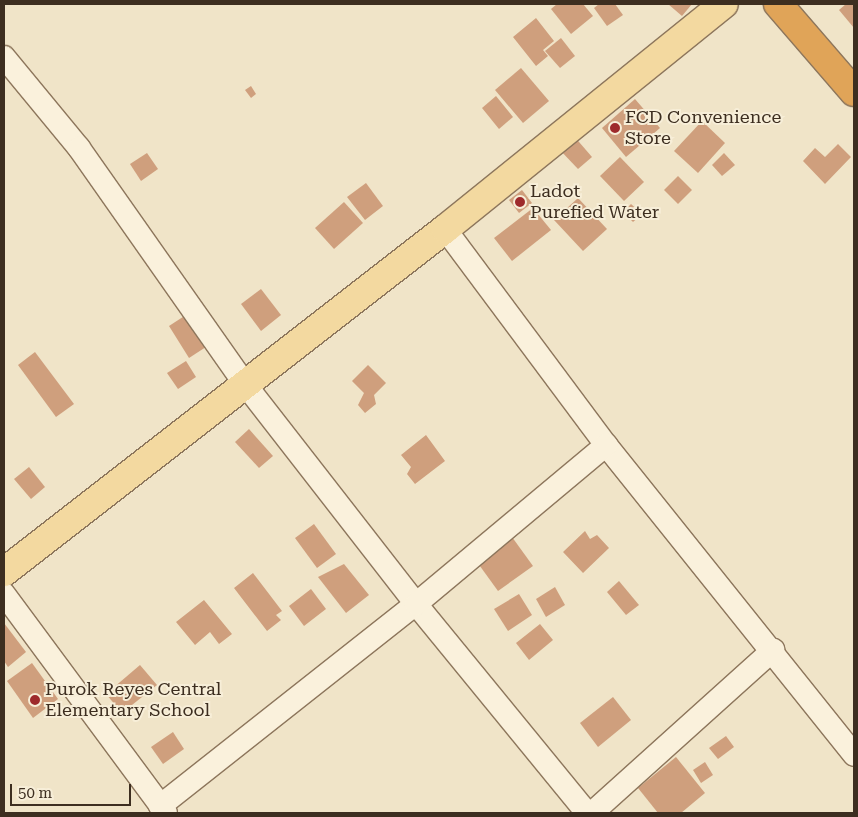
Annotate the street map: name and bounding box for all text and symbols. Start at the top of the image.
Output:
place label: FCD Convenience Store [625,107,781,150]
marker: FCD Convenience Store [609,122,621,134]
place label: Ladot Purefied Water [530,181,659,223]
marker: Ladot Purefied Water [514,196,526,208]
place label: Purok Reyes Central Elementary School [45,679,221,722]
marker: Purok Reyes Central Elementary School [29,694,41,706]
scale bar [12,774,134,806]
text: 50 m [18,784,52,802]

